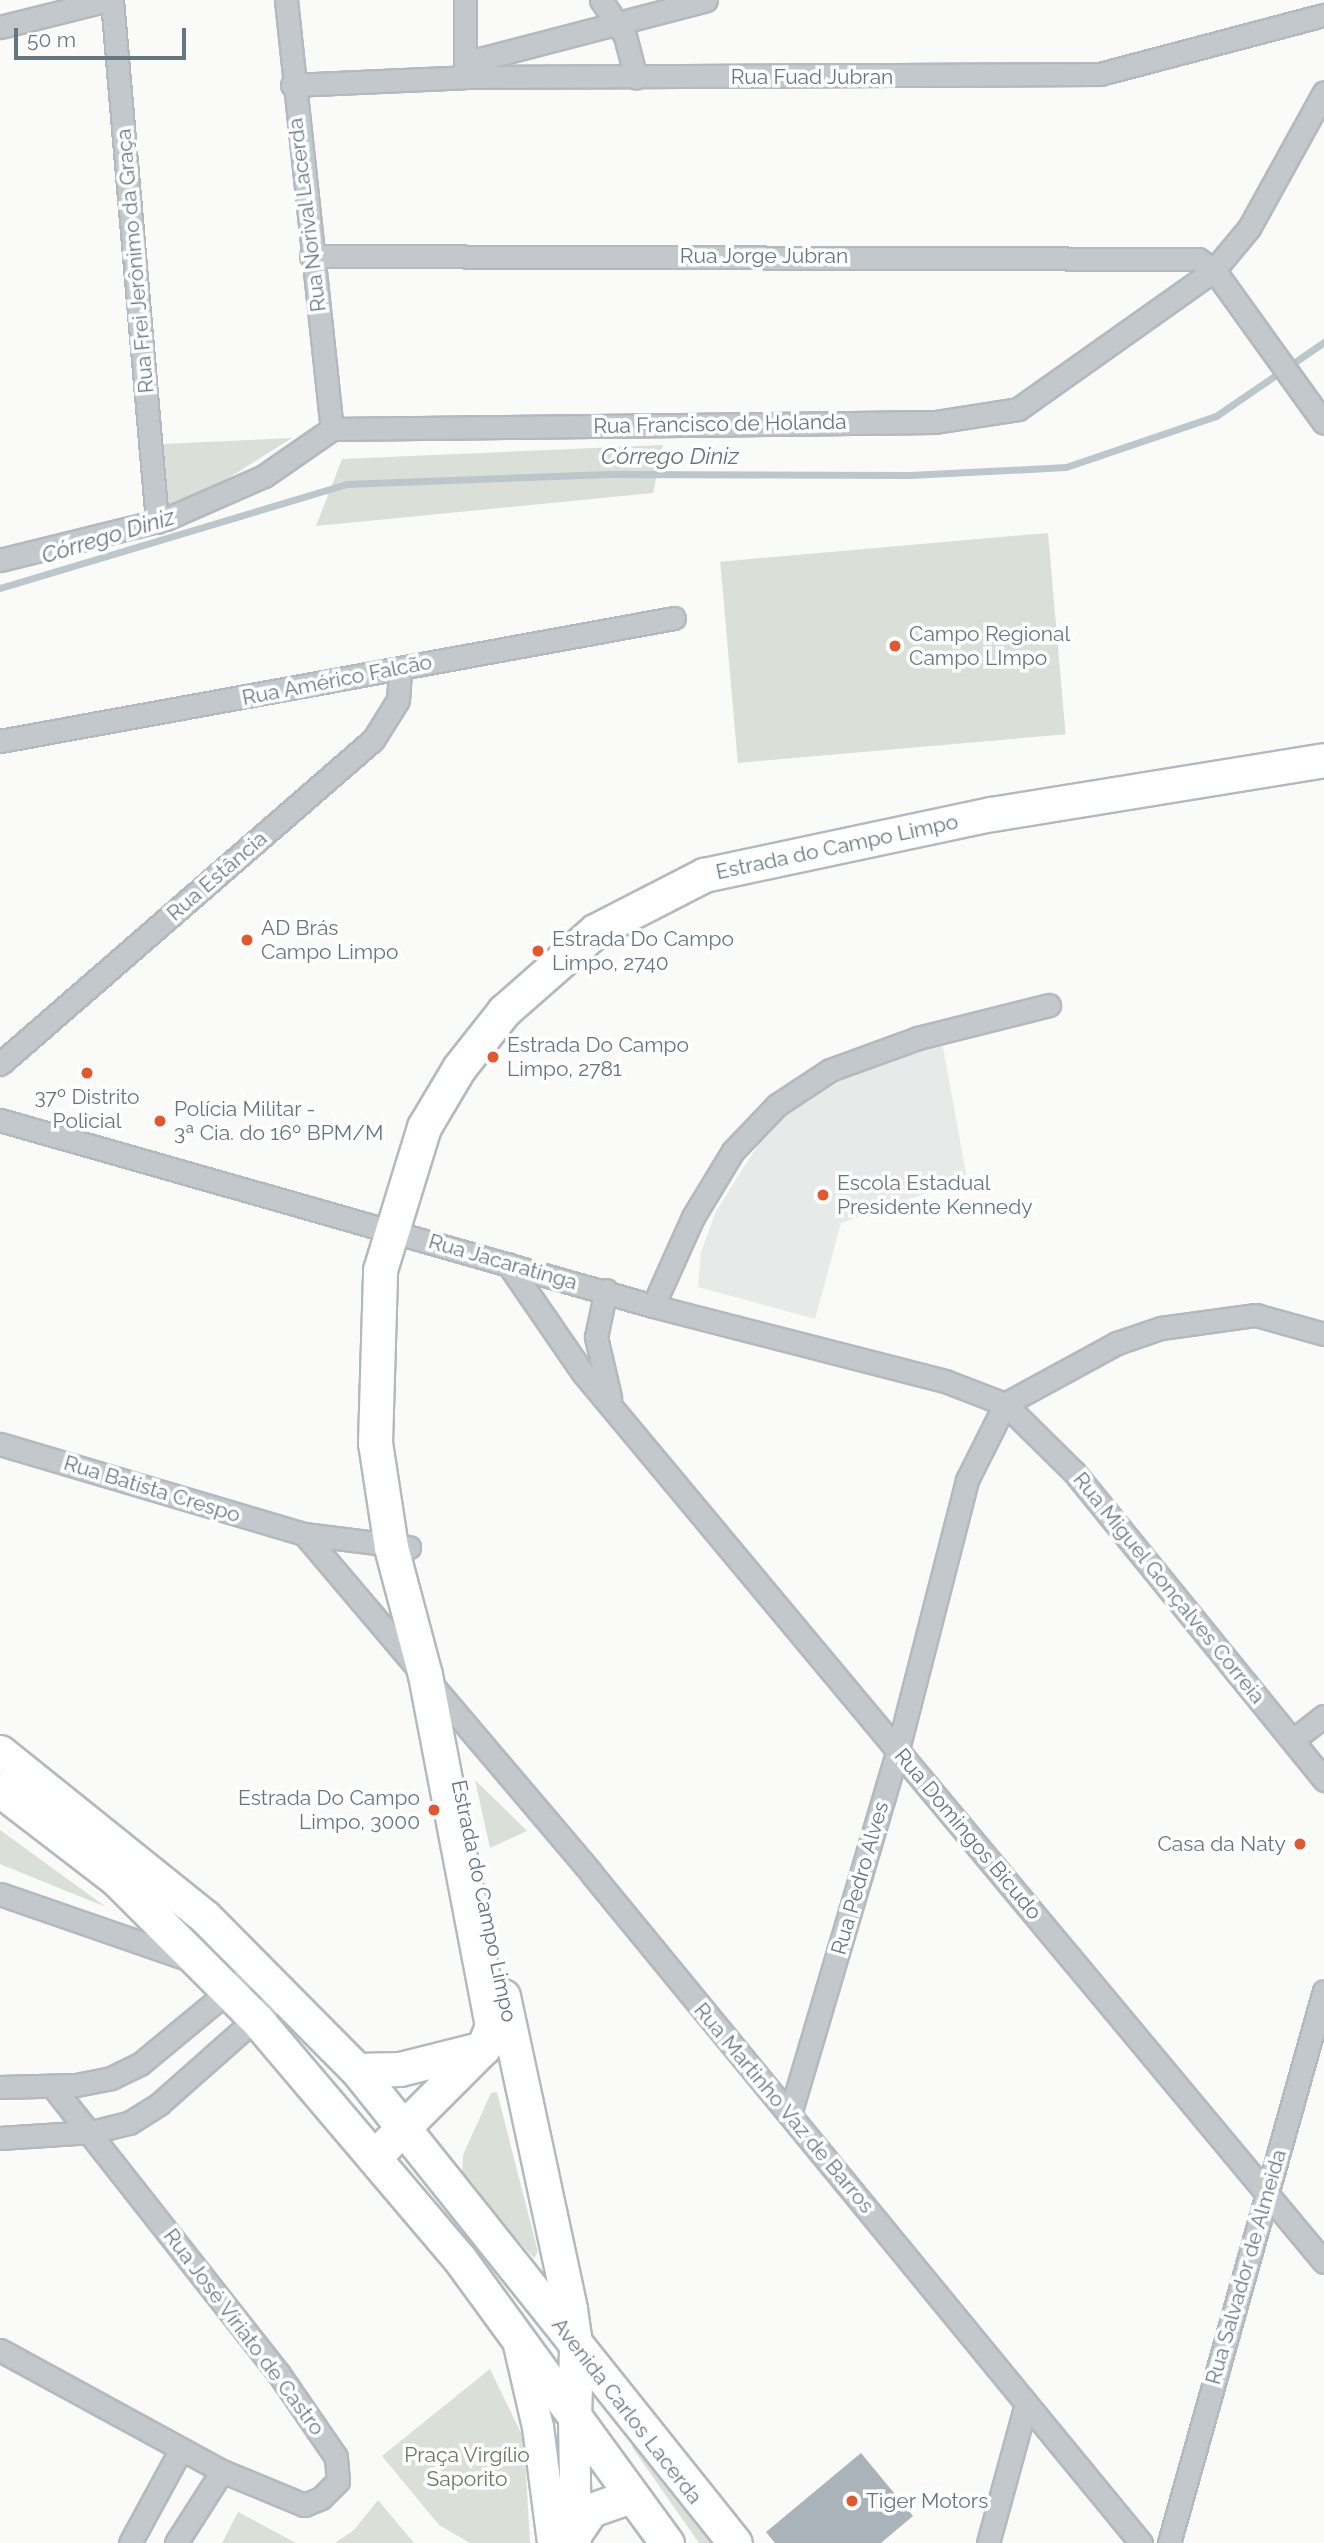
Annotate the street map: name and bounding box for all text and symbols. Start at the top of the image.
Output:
scale bar [18,14,189,58]
text: 50 m [27,27,76,52]
street label: Rua Fuad Jubran [730,64,894,90]
street label: Rua Norival Lacerda [283,116,331,314]
street label: Rua Frei Jerônimo da Graça [111,127,159,395]
street label: Rua Jorge Jubran [679,243,849,269]
street label: Rua Francisco de Holanda [593,409,847,439]
water label: Córrego Diniz [601,442,739,470]
water label: Córrego Diniz [38,503,178,569]
place label: Campo Regional Campo LImpo [909,621,1070,671]
marker: Campo Regional Campo LImpo [887,638,903,654]
street label: Rua Américo Falcão [240,649,434,711]
street label: Estrada do Campo Limpo [714,809,960,885]
street label: Rua Estância [162,826,272,926]
place label: AD Brás Campo Limpo [261,915,399,965]
place label: Estrada Do Campo Limpo, 2740 [552,926,734,976]
marker: AD Brás Campo Limpo [239,932,255,948]
marker: Estrada Do Campo Limpo, 2740 [530,943,546,959]
place label: Estrada Do Campo Limpo, 2781 [507,1032,689,1082]
marker: Estrada Do Campo Limpo, 2781 [485,1049,501,1065]
marker: 37º Distrito Policial [79,1065,95,1081]
place label: 37º Distrito Policial [34,1084,140,1134]
place label: Polícia Militar - 3ª Cia. do 16º BPM/M [174,1096,383,1146]
marker: Polícia Militar - 3ª Cia. do 16º BPM/M [152,1113,168,1129]
place label: Escola Estadual Presidente Kennedy [837,1170,1033,1220]
marker: Escola Estadual Presidente Kennedy [815,1187,831,1203]
street label: Rua Jacaratinga [425,1229,581,1295]
street label: Rua Batista Crespo [61,1450,243,1528]
street label: Rua Miguel Gonçalves Correia [1068,1467,1270,1709]
street label: Rua Domingos Bicudo [889,1743,1047,1925]
street label: Estrada do Campo Limpo [446,1778,522,2024]
place label: Estrada Do Campo Limpo, 3000 [238,1785,420,1835]
street label: Rua Pedro Alves [826,1798,894,1958]
marker: Estrada Do Campo Limpo, 3000 [426,1802,442,1818]
place label: Casa da Naty [1157,1831,1286,1857]
marker: Casa da Naty [1292,1836,1308,1852]
street label: Rua Martinho Vaz de Barros [688,1997,880,2219]
street label: Rua Salvador de Almeida [1200,2146,1292,2388]
street label: Rua José Víriato de Castro [158,2223,330,2441]
street label: Avenida Carlos Lacerda [546,2313,708,2509]
park label: Praça Virgílio Saporito [404,2442,530,2492]
place label: Tiger Motors [866,2488,989,2514]
marker: Tiger Motors [844,2493,860,2509]

